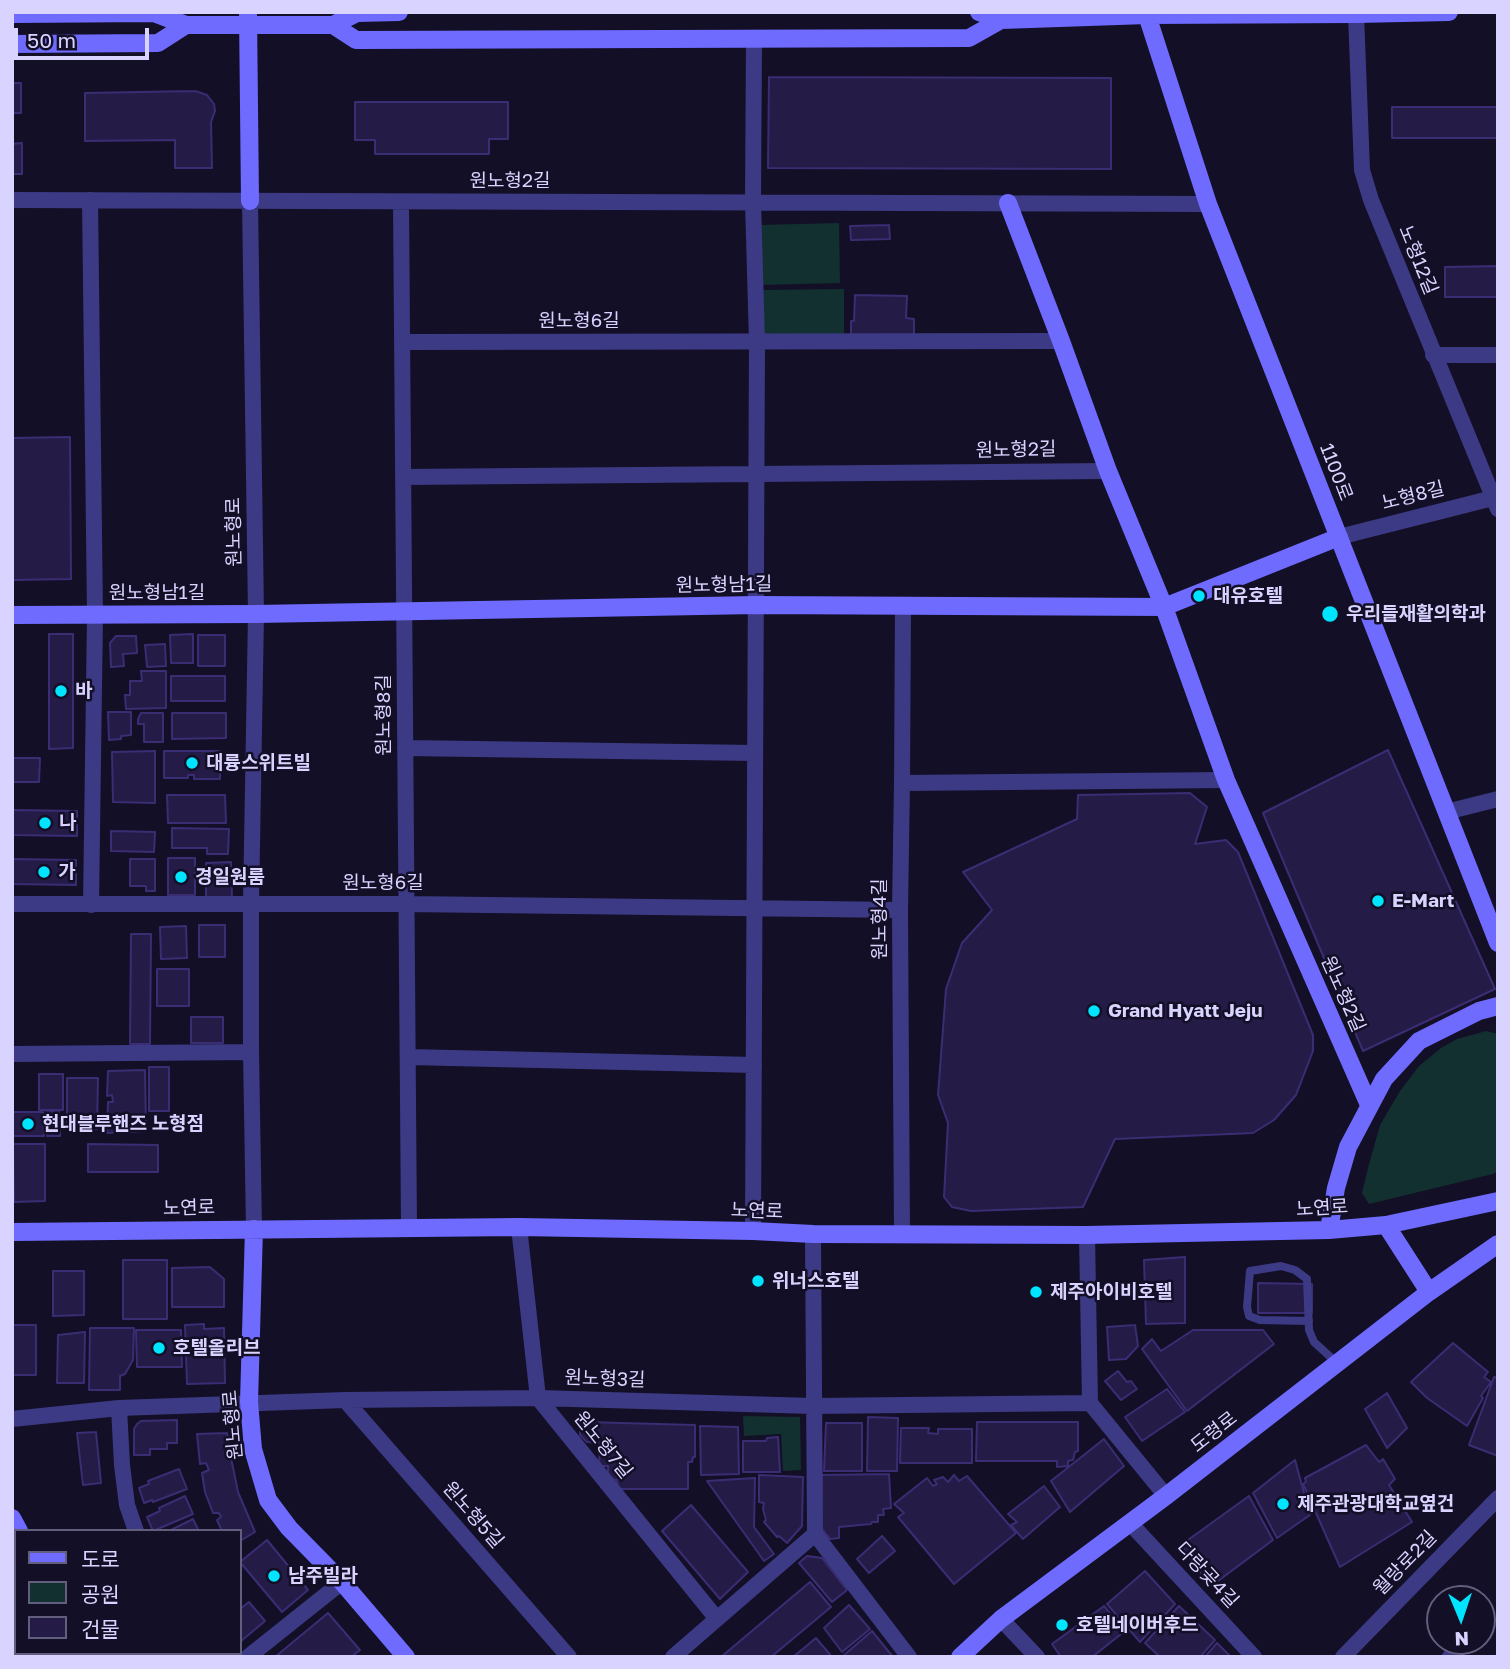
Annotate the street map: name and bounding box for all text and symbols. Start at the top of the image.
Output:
scale bar [18,14,152,58]
text: 50 m [27,27,76,53]
street label: 원노형2길 [470,170,550,192]
street label: 노형12길 [1394,222,1442,298]
street label: 원노형6길 [538,310,620,332]
street label: 원노형2길 [975,438,1057,462]
street label: 1100로 [1315,440,1357,504]
street label: 노형8길 [1379,477,1447,515]
street label: 원노형로 [222,497,246,567]
street label: 원노형남1길 [676,573,772,597]
street label: 원노형남1길 [109,582,205,604]
place label: 대유호텔 [1213,585,1283,607]
marker: 대유호텔 [1191,588,1207,604]
place label: 우리들재활의학과 [1346,603,1486,625]
marker: 우리들재활의학과 [1320,604,1340,624]
street label: 원노형8길 [373,674,395,756]
place label: 바 [75,680,92,702]
marker: 바 [53,683,69,699]
place label: 대륭스위트빌 [206,752,311,774]
marker: 대륭스위트빌 [184,755,200,771]
place label: 나 [59,812,76,834]
marker: 나 [37,815,53,831]
place label: 가 [58,861,75,883]
marker: 가 [36,864,52,880]
place label: 경일원룸 [195,866,265,888]
marker: 경일원룸 [173,869,189,885]
street label: 원노형6길 [342,872,424,894]
street label: 원노형4길 [869,878,891,960]
place label: E-Mart [1392,890,1454,912]
marker: E-Mart [1370,893,1386,909]
street label: 원노형2길 [1316,952,1370,1036]
place label: Grand Hyatt Jeju [1108,1000,1263,1022]
marker: Grand Hyatt Jeju [1086,1003,1102,1019]
place label: 현대블루핸즈 노형점 [42,1113,204,1135]
marker: 현대블루핸즈 노형점 [20,1116,36,1132]
street label: 노연로 [1295,1195,1349,1221]
street label: 노연로 [163,1196,215,1220]
street label: 노연로 [730,1199,784,1223]
place label: 위너스호텔 [772,1270,859,1292]
marker: 위너스호텔 [750,1273,766,1289]
place label: 제주아이비호텔 [1050,1281,1172,1303]
marker: 제주아이비호텔 [1028,1284,1044,1300]
place label: 호텔올리브 [173,1337,260,1359]
marker: 호텔올리브 [151,1340,167,1356]
street label: 원노형3길 [564,1366,646,1392]
street label: 원노형로 [219,1389,247,1461]
street label: 원노형7길 [569,1407,637,1483]
street label: 도령로 [1186,1407,1242,1457]
street label: 원노형5길 [438,1477,508,1553]
place label: 제주관광대학교옆건 [1297,1493,1454,1515]
marker: 제주관광대학교옆건 [1275,1496,1291,1512]
street label: 월랑로2길 [1369,1526,1441,1600]
legend [14,1529,242,1655]
street label: 다랑곶4길 [1171,1537,1243,1613]
text: 도로 [81,1546,120,1572]
place label: 남주빌라 [288,1565,358,1587]
marker: 남주빌라 [266,1568,282,1584]
text: 공원 [81,1581,120,1607]
north arrow [1426,1585,1496,1655]
place label: 호텔네이버후드 [1076,1614,1198,1636]
text: 건물 [81,1616,120,1642]
marker: 호텔네이버후드 [1054,1617,1070,1633]
text: N [1454,1628,1469,1651]

